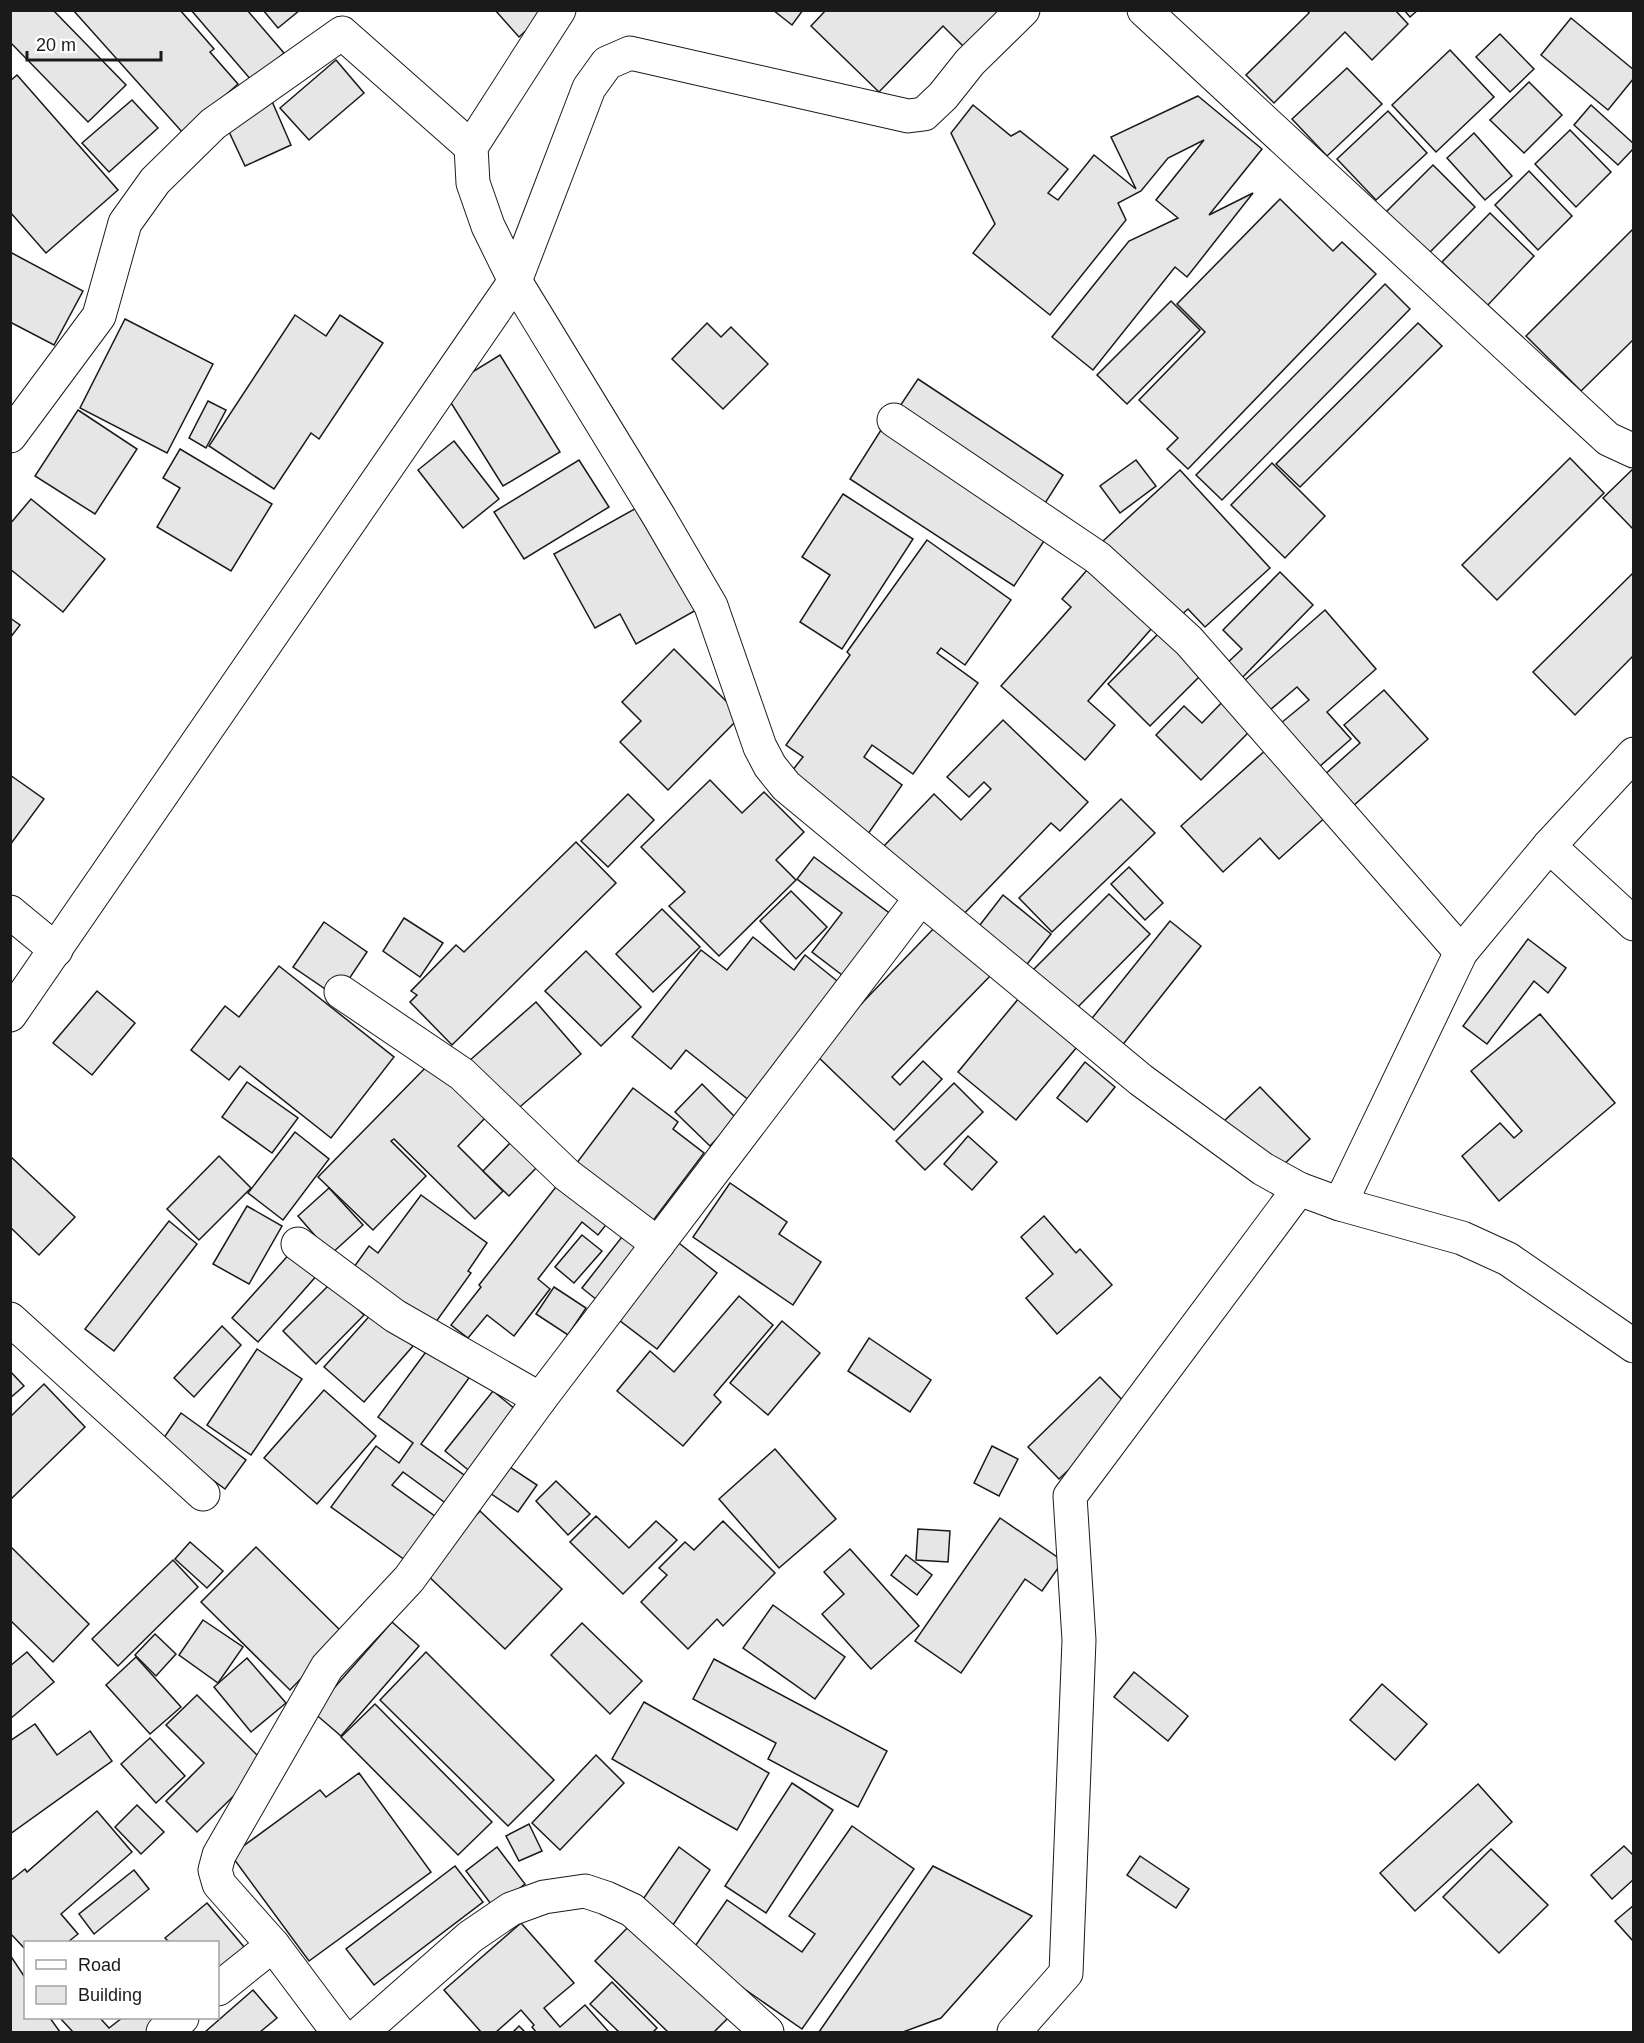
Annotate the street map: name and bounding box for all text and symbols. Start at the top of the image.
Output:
scale bar [27,24,160,62]
text: 20 m [36,35,76,55]
legend [24,1941,219,2019]
text: Road [78,1955,121,1975]
text: Building [78,1985,142,2005]

